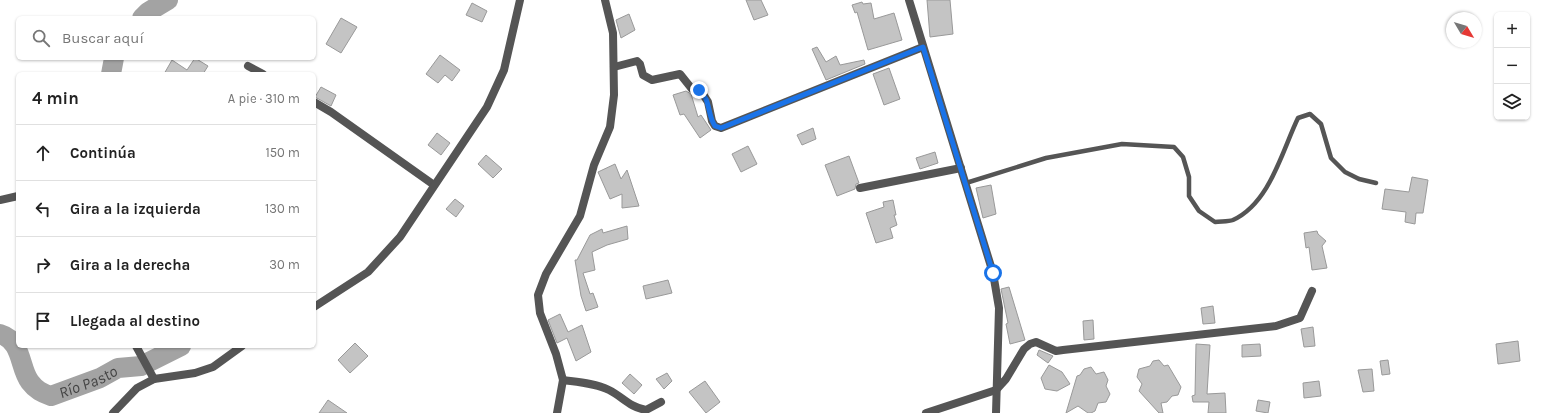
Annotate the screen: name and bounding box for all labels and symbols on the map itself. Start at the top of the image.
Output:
north arrow [1446,12,1482,48]
route end [690,81,708,99]
route start [984,264,1002,282]
water label: Río Pasto [56,361,120,402]

